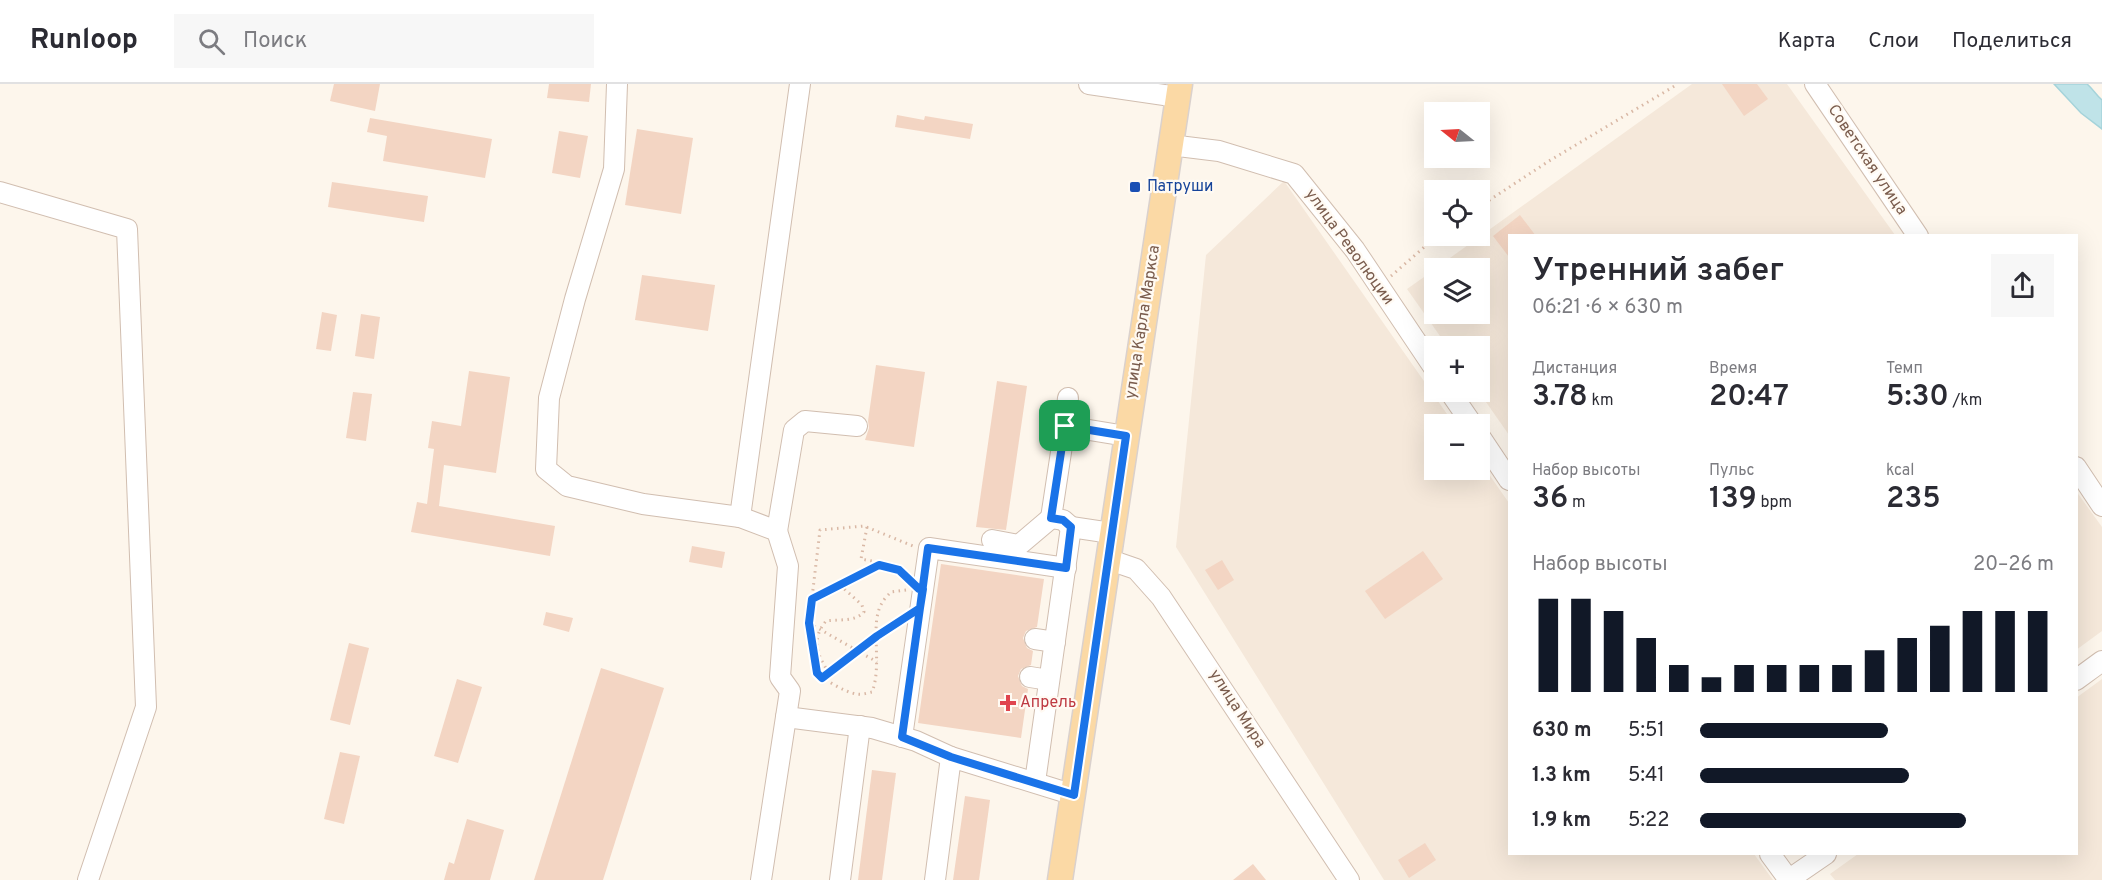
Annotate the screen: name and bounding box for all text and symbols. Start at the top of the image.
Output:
search box [174,14,594,68]
text: Runloop [30,23,138,59]
icon: search [195,25,228,58]
text: Поиск [243,28,307,55]
text: Карта [1778,28,1835,55]
text: Слои [1868,28,1919,55]
text: Поделиться [1952,28,2072,55]
street label: Советская улица [1823,101,1911,219]
north arrow [1424,102,1490,168]
map controls [1424,102,1490,480]
place label: Патруши [1147,177,1213,197]
marker: Патруши [1128,180,1142,194]
button: locate [1424,180,1490,246]
street label: улица Революции [1300,185,1398,309]
street label: улица Карла Маркса [1121,244,1165,400]
text: Утренний забег [1532,251,1784,293]
button: share [1991,254,2054,317]
button: layers [1424,258,1490,324]
text: 06:21 · 6 × 630 m [1532,295,1683,321]
button: + [1424,336,1490,402]
text: Дистанция [1532,359,1617,379]
text: Время [1709,359,1757,379]
text: Темп [1886,359,1923,379]
text: 3.78 [1532,379,1588,416]
text: 20:47 [1709,379,1789,416]
text: 5:30 [1886,379,1949,416]
text: km [1588,391,1614,411]
text: /km [1949,391,1982,411]
pin [1039,400,1090,451]
icon: arrive [1048,409,1081,442]
button: − [1424,414,1490,480]
text: Набор высоты [1532,461,1640,481]
text: Пульс [1709,461,1755,481]
text: kcal [1886,461,1914,481]
text: 36 [1532,481,1568,518]
text: 139 [1709,481,1757,518]
text: 235 [1886,481,1941,518]
text: m [1568,493,1586,513]
text: bpm [1757,493,1792,513]
text: Набор высоты [1532,552,1668,578]
text: 20–26 m [1973,552,2054,578]
street label: улица Мира [1204,666,1270,752]
place label: Апрель [1020,693,1076,713]
marker: Апрель [1001,696,1015,710]
text: 630 m [1532,718,1592,744]
text: 5:51 [1628,718,1665,744]
text: 1.3 km [1532,763,1591,789]
text: 5:41 [1628,763,1665,789]
text: 1.9 km [1532,808,1591,834]
text: 5:22 [1628,808,1669,834]

